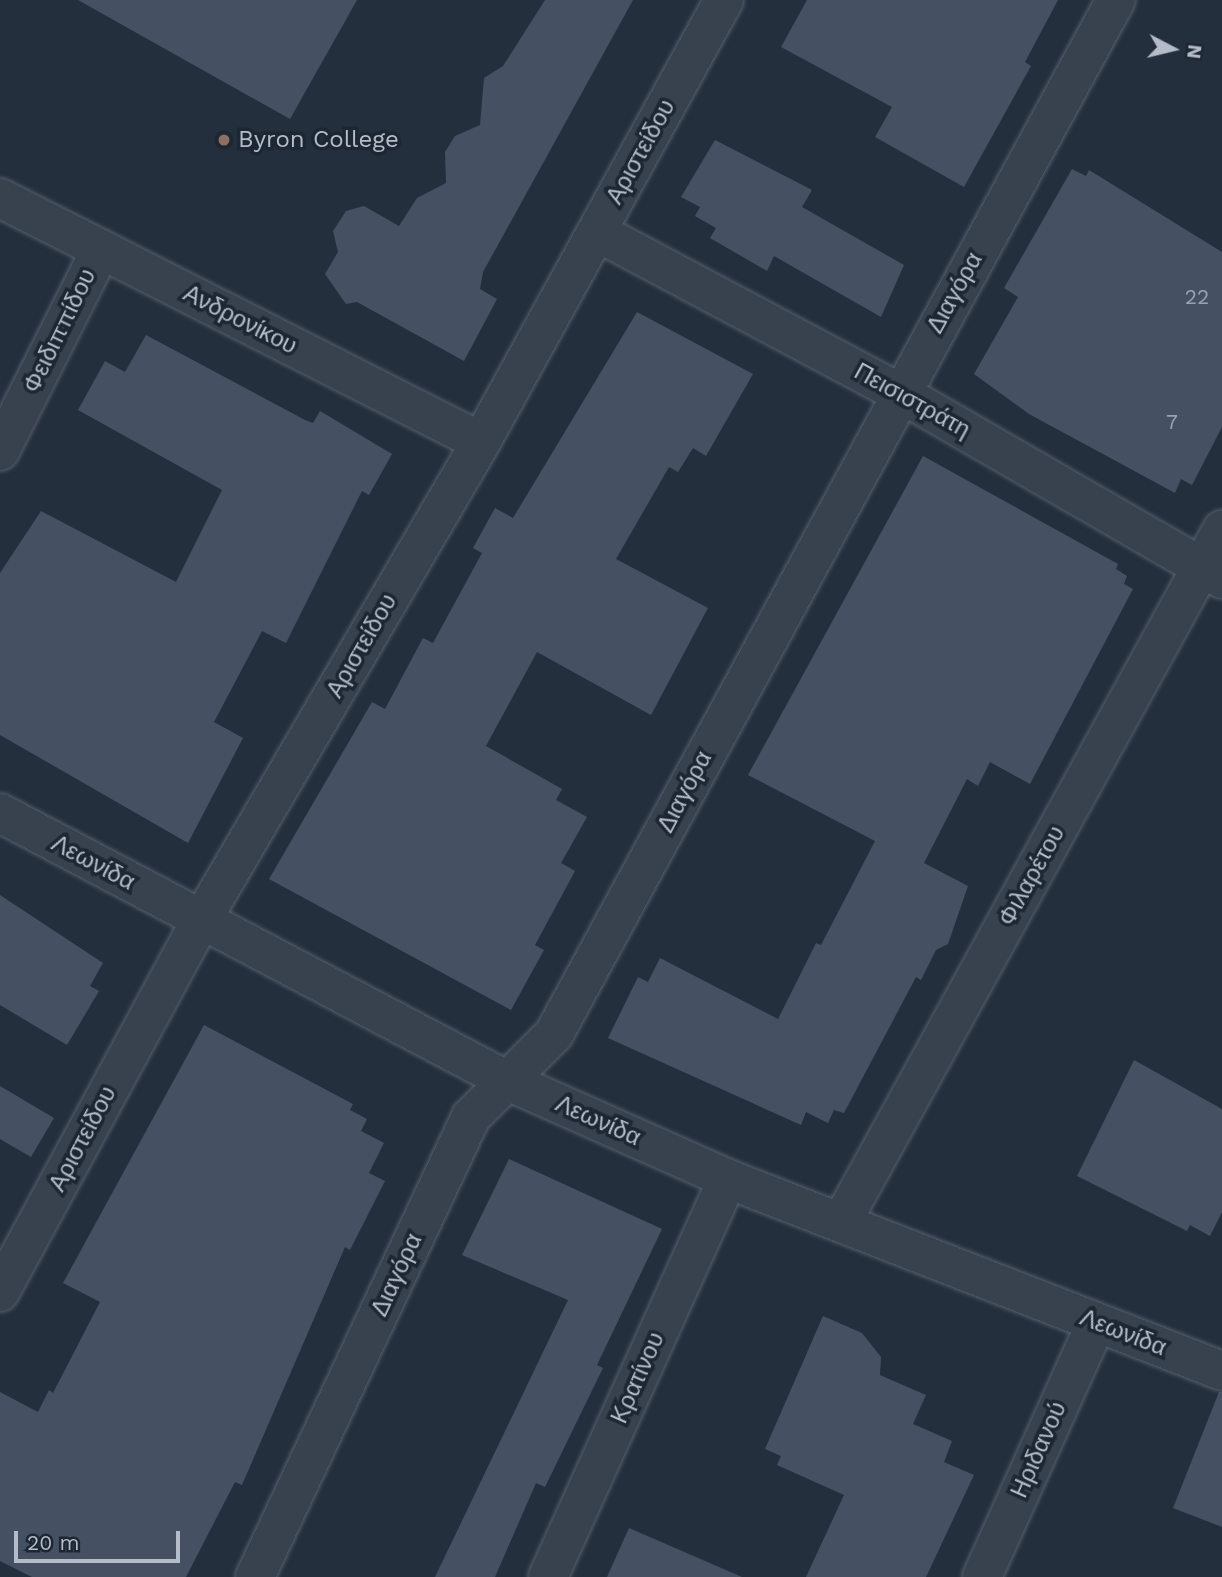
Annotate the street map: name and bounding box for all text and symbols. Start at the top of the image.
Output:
north arrow [1138,14,1208,84]
text: N [1182,43,1207,60]
street label: Αριστείδου [600,95,682,209]
place label: Byron College [238,126,399,154]
marker: Byron College [216,132,232,148]
street label: Διαγόρα [921,247,989,339]
street label: Φειδιππίδου [18,264,102,398]
street label: Ανδρονίκου [178,279,302,361]
house number: 22 [1185,284,1209,310]
street label: Πεισιστράτη [849,357,975,445]
house number: 7 [1166,409,1178,435]
street label: Αριστείδου [321,589,403,703]
street label: Διαγόρα [652,746,718,838]
street label: Φιλαρέτου [993,821,1071,931]
street label: Λεωνίδα [46,829,140,897]
street label: Αριστείδου [43,1081,123,1197]
street label: Λεωνίδα [551,1090,645,1152]
street label: Διαγόρα [365,1229,429,1321]
street label: Λεωνίδα [1076,1303,1170,1363]
street label: Κρατίνου [605,1328,671,1428]
street label: Ηριδανού [1005,1398,1073,1502]
scale bar [18,1518,184,1562]
text: 20 m [27,1530,79,1555]

